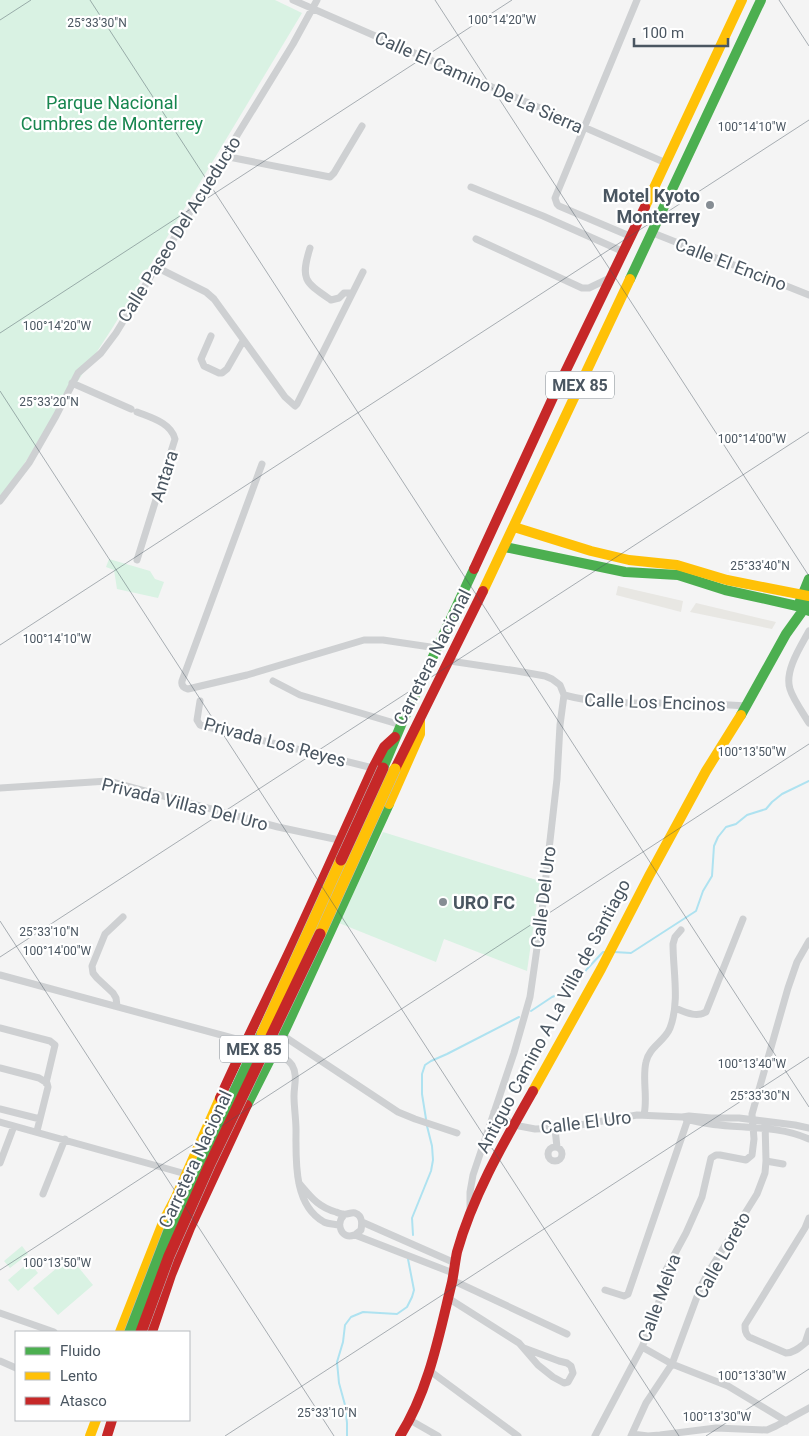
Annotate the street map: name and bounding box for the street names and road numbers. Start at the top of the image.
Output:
street label: Calle El Camino De La Sierra [372,27,586,137]
street label: Calle Paseo Del Acueducto [113,132,245,326]
street label: Calle El Encino [672,233,790,295]
road number: MEX 85 [546,372,614,398]
street label: Antara [146,448,182,504]
street label: Carretera Nacional [389,586,475,728]
street label: Calle Los Encinos [584,689,726,715]
street label: Privada Los Reyes [202,713,348,771]
street label: Privada Villas Del Uro [100,773,270,835]
street label: Calle Del Uro [526,845,560,949]
street label: Antiguo Camino A La Villa de Santiago [472,876,634,1156]
road number: MEX 85 [220,1036,288,1062]
street label: Carretera Nacional [154,1087,236,1231]
street label: Calle El Uro [539,1106,633,1138]
street label: Calle Loreto [690,1208,754,1302]
street label: Calle Melva [633,1251,685,1345]

